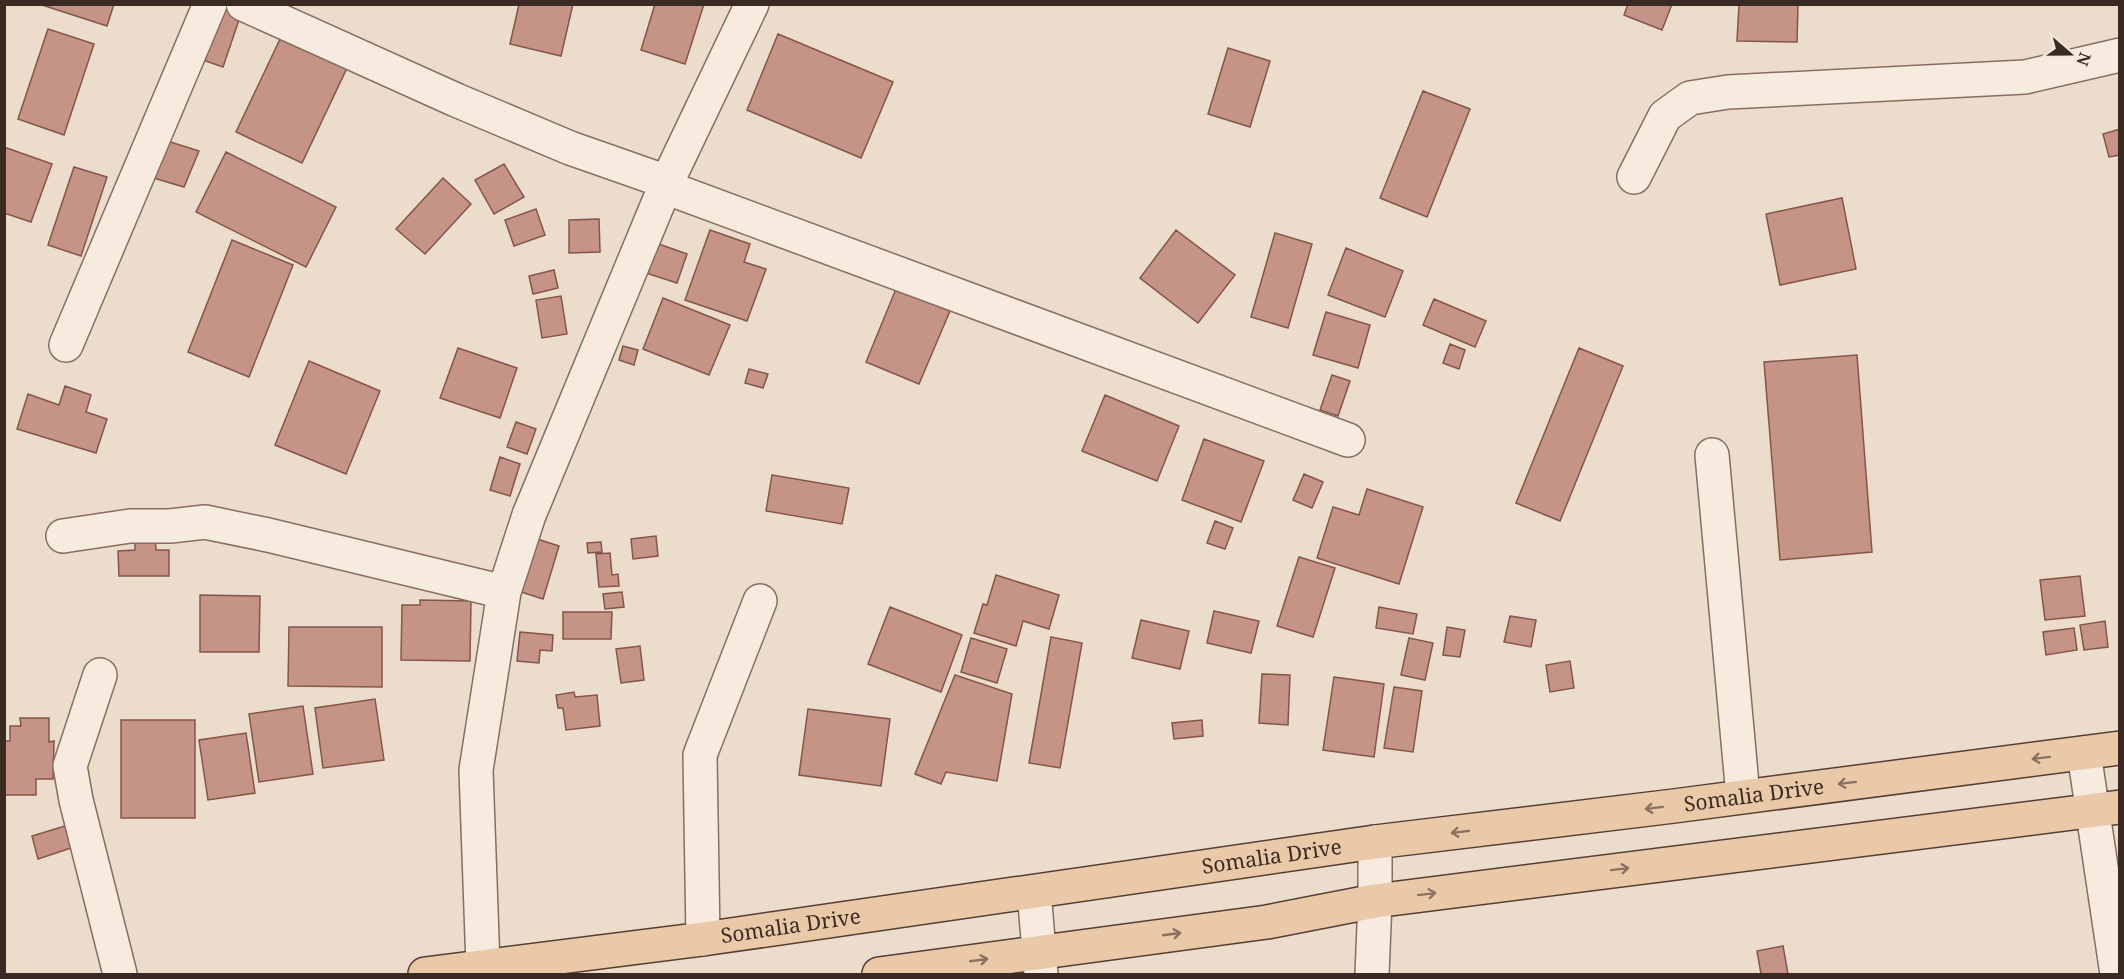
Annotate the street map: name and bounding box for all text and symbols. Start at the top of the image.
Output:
north arrow [2040,24,2100,84]
text: N [2071,49,2097,69]
one-way arrow [2031,753,2051,764]
street label: Somalia Drive [1682,772,1826,818]
one-way arrow [1838,778,1858,789]
one-way arrow [1645,803,1664,814]
one-way arrow [1451,826,1471,837]
street label: Somalia Drive [1200,832,1344,880]
one-way arrow [1610,863,1630,874]
one-way arrow [1417,889,1436,900]
street label: Somalia Drive [719,901,863,949]
one-way arrow [1162,929,1182,940]
one-way arrow [969,955,988,966]

